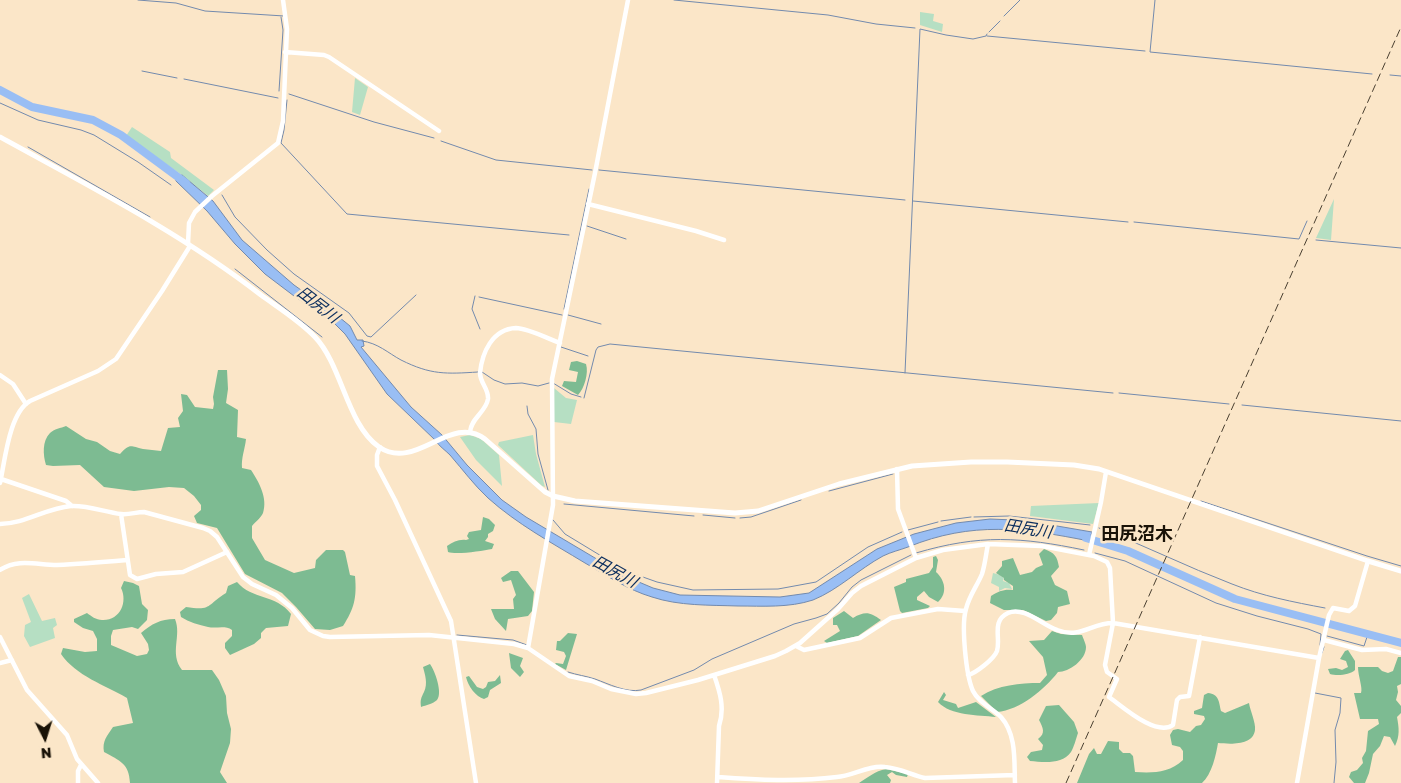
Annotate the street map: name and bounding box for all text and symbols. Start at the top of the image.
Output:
water label: 田尻川 [293,283,343,327]
water label: 田尻川 [1003,516,1053,542]
district label: 田尻沼木 [1101,523,1173,545]
water label: 田尻川 [589,552,641,592]
north arrow [20,713,70,763]
text: N [40,745,52,762]

